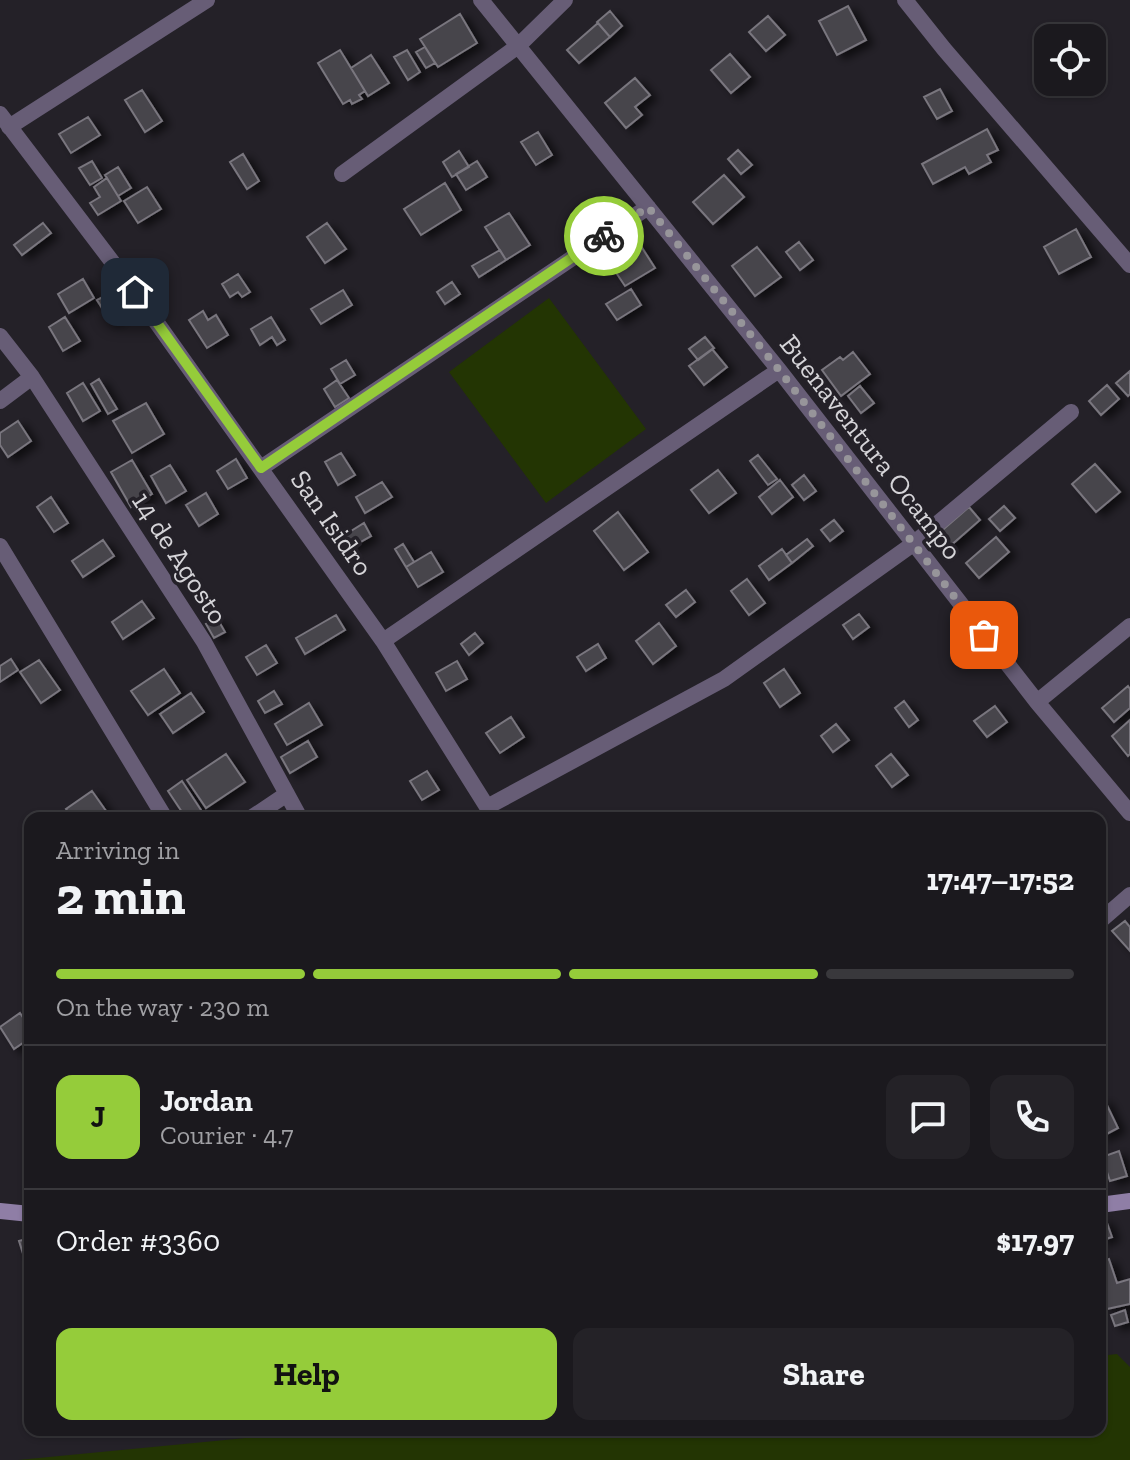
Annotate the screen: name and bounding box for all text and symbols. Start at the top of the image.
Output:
map controls [1034,24,1106,96]
button: locate [1034,24,1106,96]
courier [564,196,644,276]
icon: bike [582,214,626,258]
pin [101,258,169,326]
icon: home [113,270,157,314]
street label: Buenaventura Ocampo [773,328,969,566]
street label: San Isidro [284,464,380,582]
street label: 14 de Agosto [125,486,235,630]
pin [950,601,1018,669]
icon: bag [962,613,1006,657]
text: Arriving in [56,834,179,866]
text: 17:47–17:52 [926,862,1074,898]
text: 2 min [56,865,186,927]
text: On the way · 230 m [56,991,269,1023]
button: chat [886,1075,970,1159]
button: phone [990,1075,1074,1159]
text: Jordan [160,1083,253,1119]
text: J [91,1099,105,1135]
text: Courier · 4.7 [160,1119,294,1151]
text: Order #3360 [56,1223,220,1259]
text: $17.97 [996,1223,1074,1259]
button: Help [56,1328,557,1420]
button: Share [573,1328,1074,1420]

